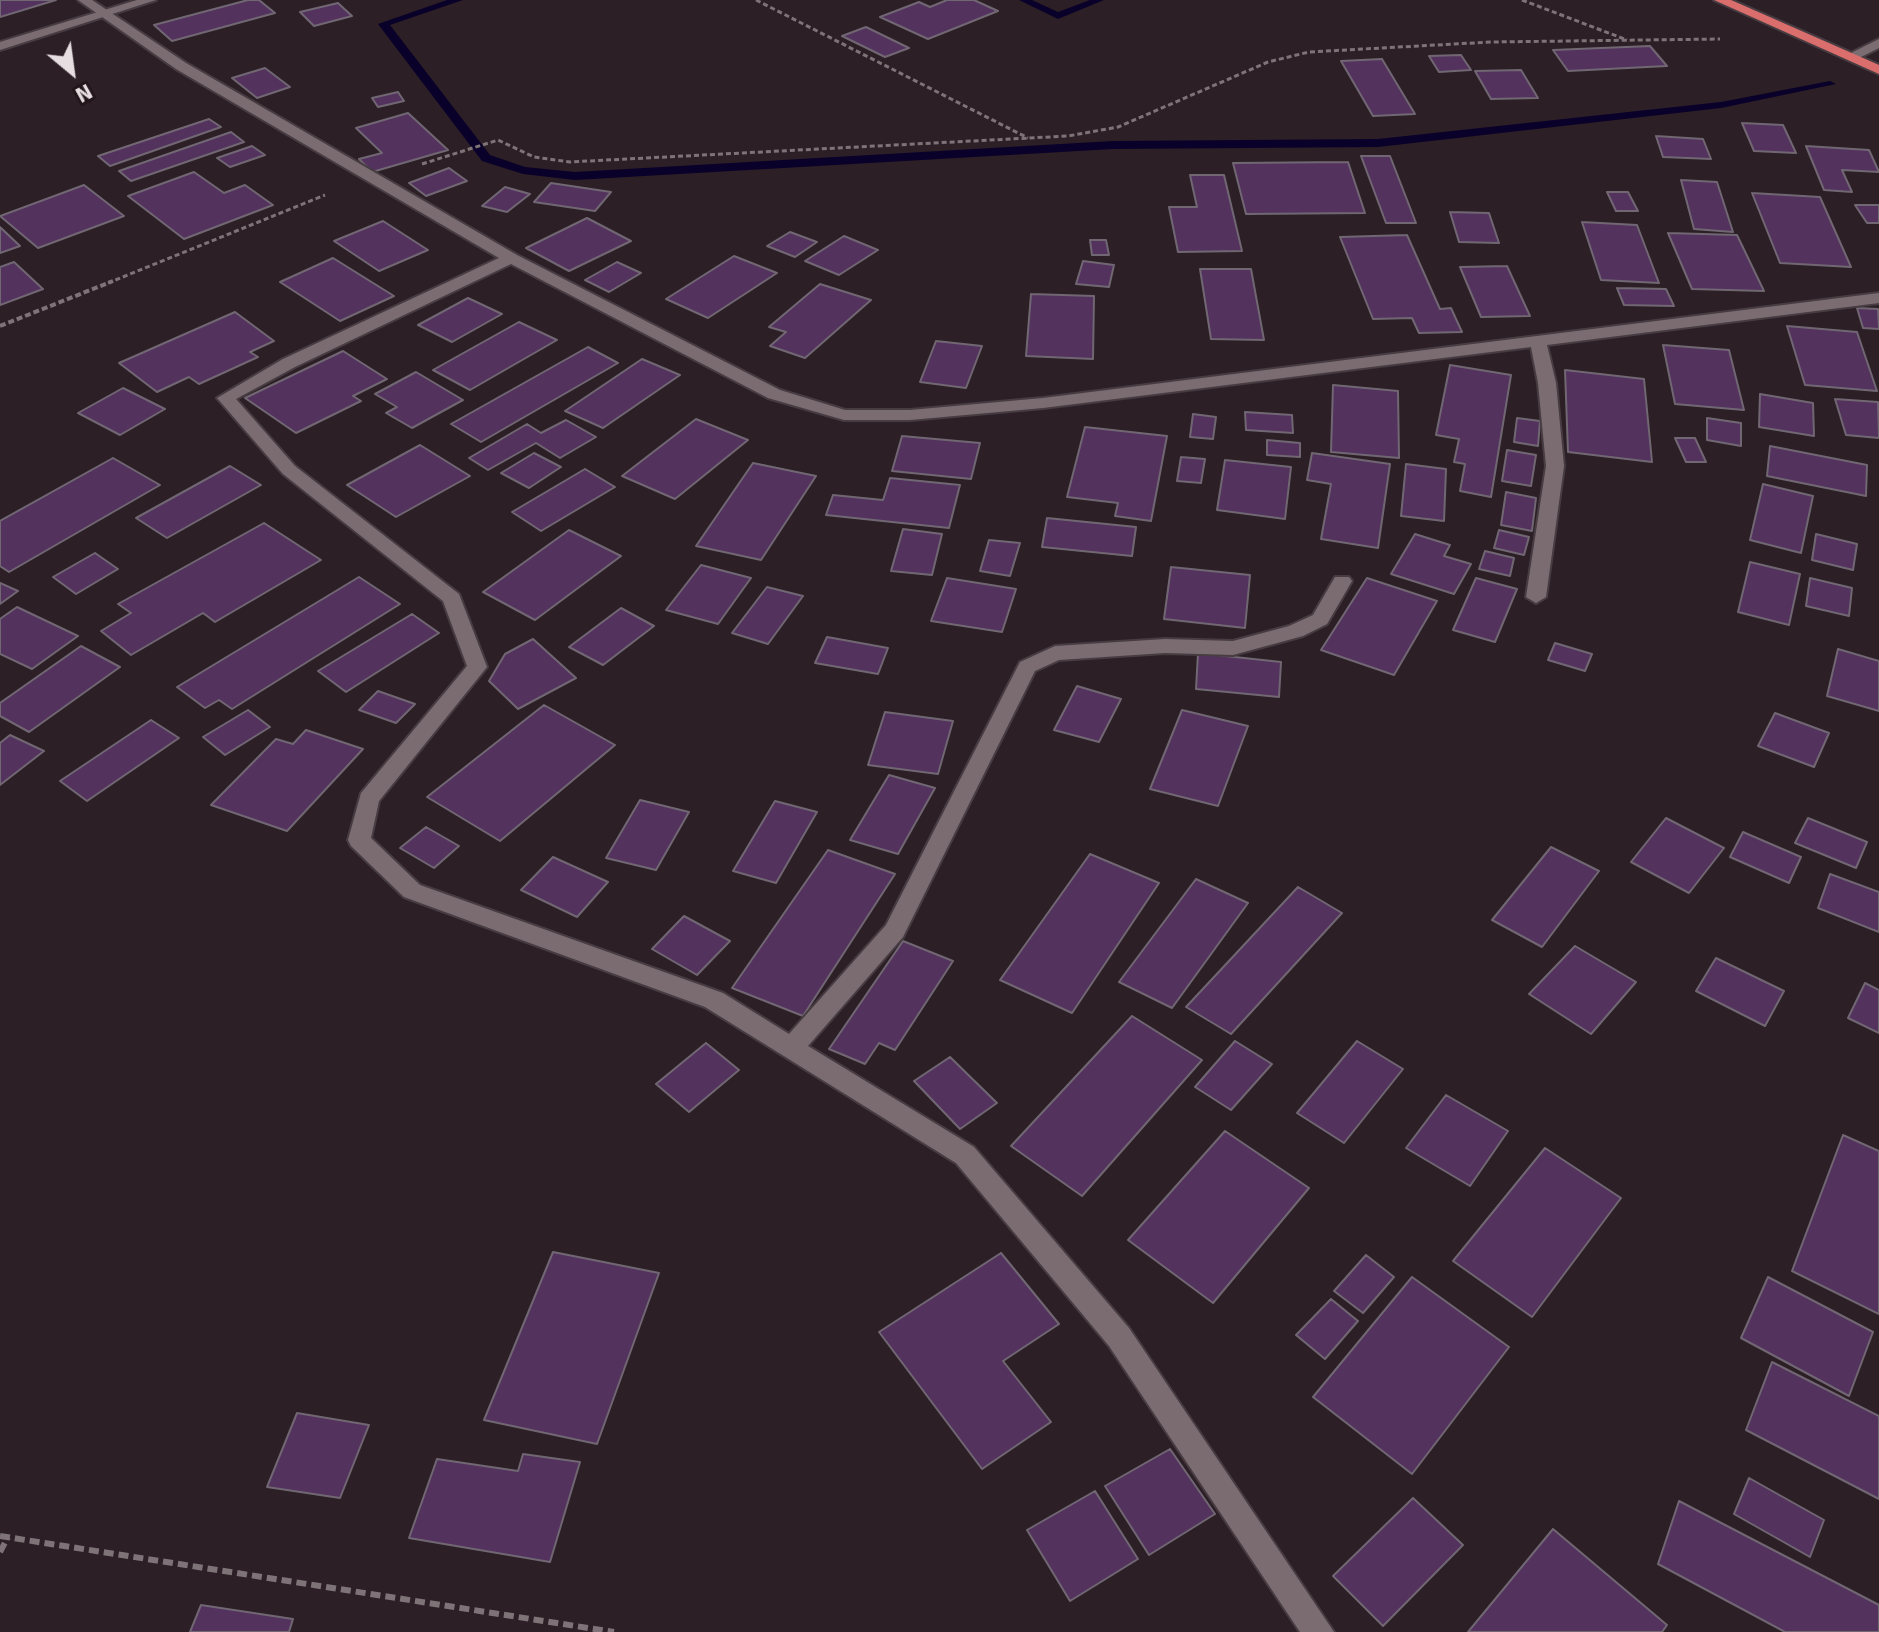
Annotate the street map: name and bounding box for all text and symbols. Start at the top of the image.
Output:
north arrow [32,32,112,112]
text: N [71,78,97,109]

